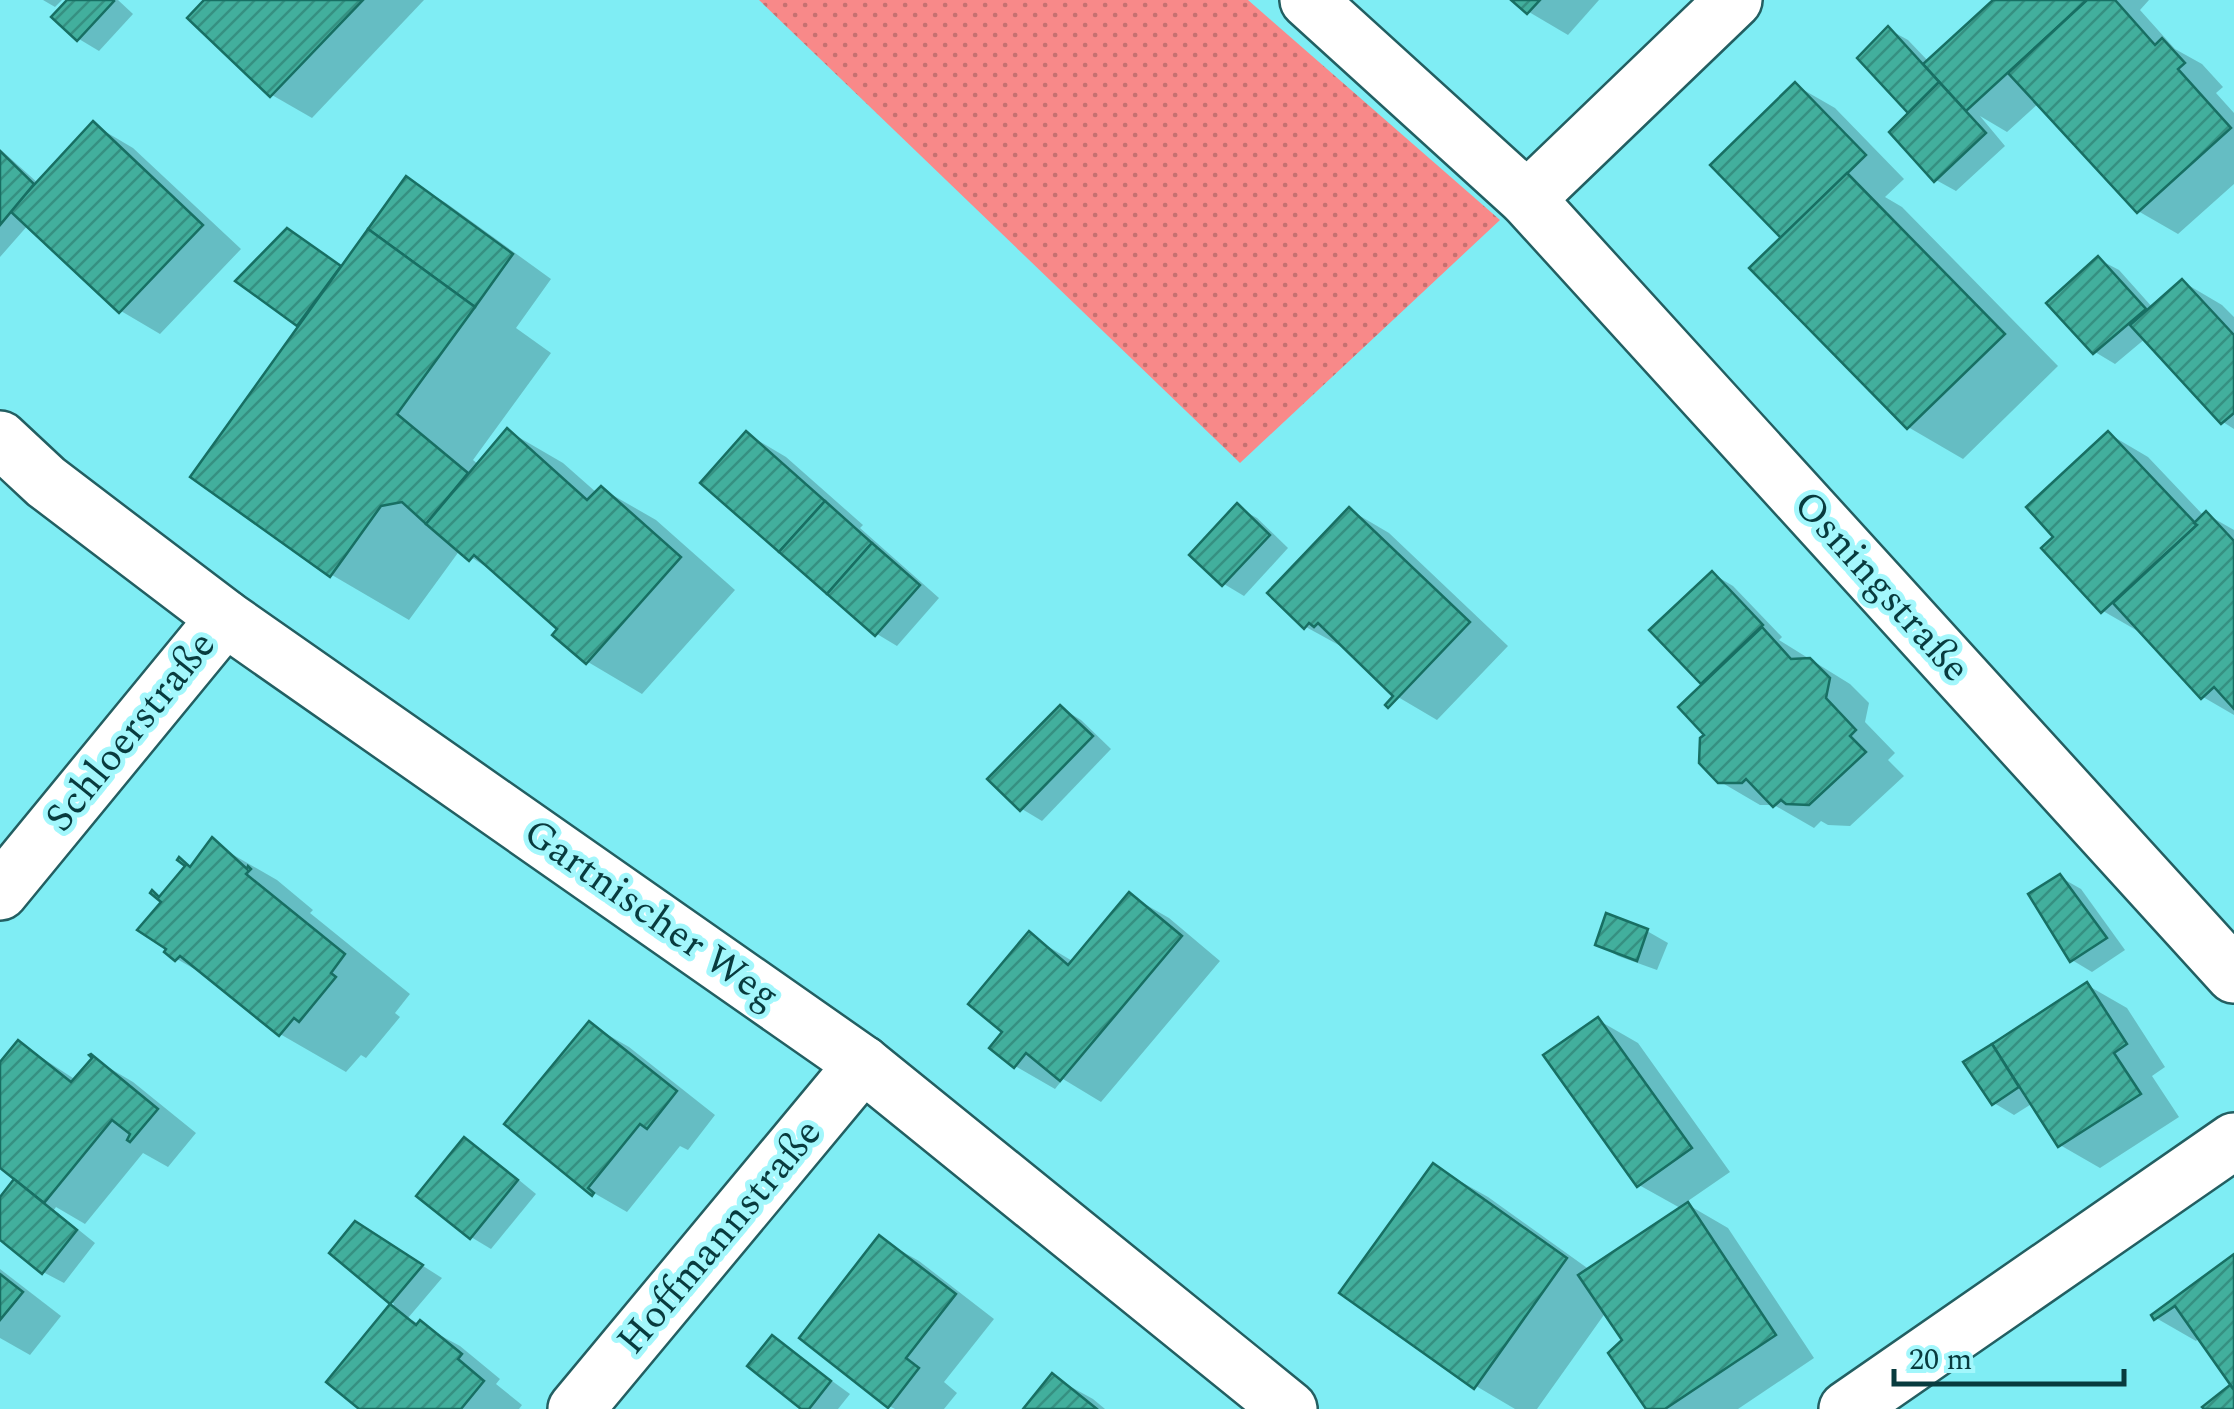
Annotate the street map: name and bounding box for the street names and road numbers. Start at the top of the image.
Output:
street label: Osningstraße [1778,477,1984,697]
street label: Schloerstraße [31,618,231,846]
street label: Gartnischer Weg [510,804,792,1026]
street label: Hoffmannstraße [603,1105,837,1369]

